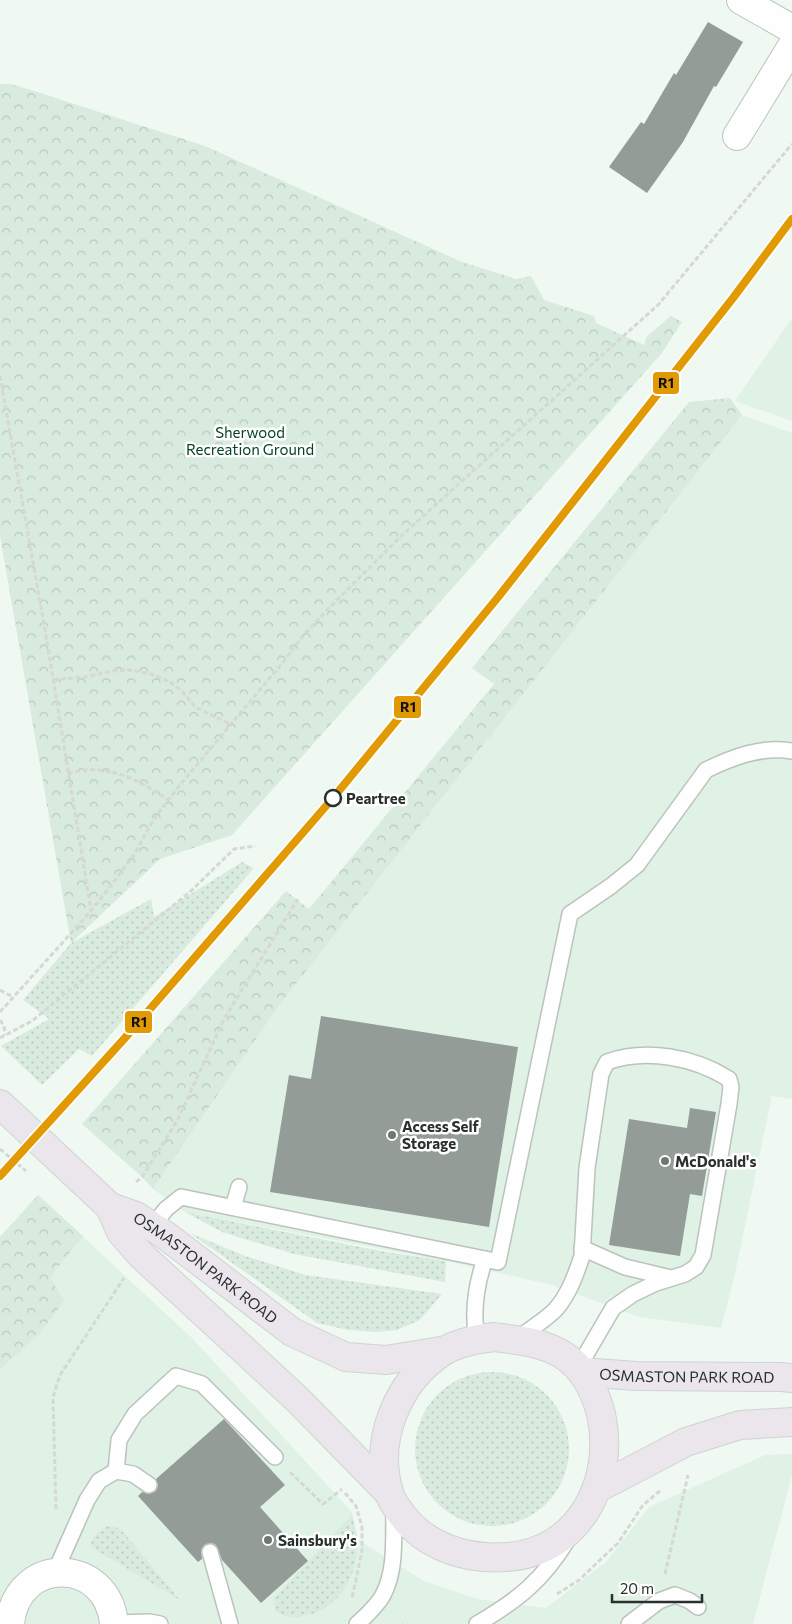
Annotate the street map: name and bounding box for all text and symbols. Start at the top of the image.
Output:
line badge: R1 [652,371,680,395]
text: R1 [658,374,674,391]
park label: Sherwood Recreation Ground [186,423,314,458]
line badge: R1 [393,695,422,719]
text: R1 [400,698,416,715]
marker: Peartree [324,789,342,807]
place label: Peartree [346,789,406,807]
line badge: R1 [124,1010,153,1034]
text: R1 [131,1013,147,1030]
place label: Access Self Storage [402,1117,480,1152]
marker: Access Self Storage [386,1129,398,1141]
place label: McDonald's [675,1152,756,1170]
marker: McDonald's [659,1155,671,1167]
street label: OSMASTON PARK ROAD [130,1208,281,1327]
street label: OSMASTON PARK ROAD [599,1364,774,1386]
place label: Sainsbury's [278,1531,357,1549]
marker: Sainsbury's [262,1534,274,1546]
scale bar [612,1572,702,1604]
text: 20 m [620,1579,654,1597]

